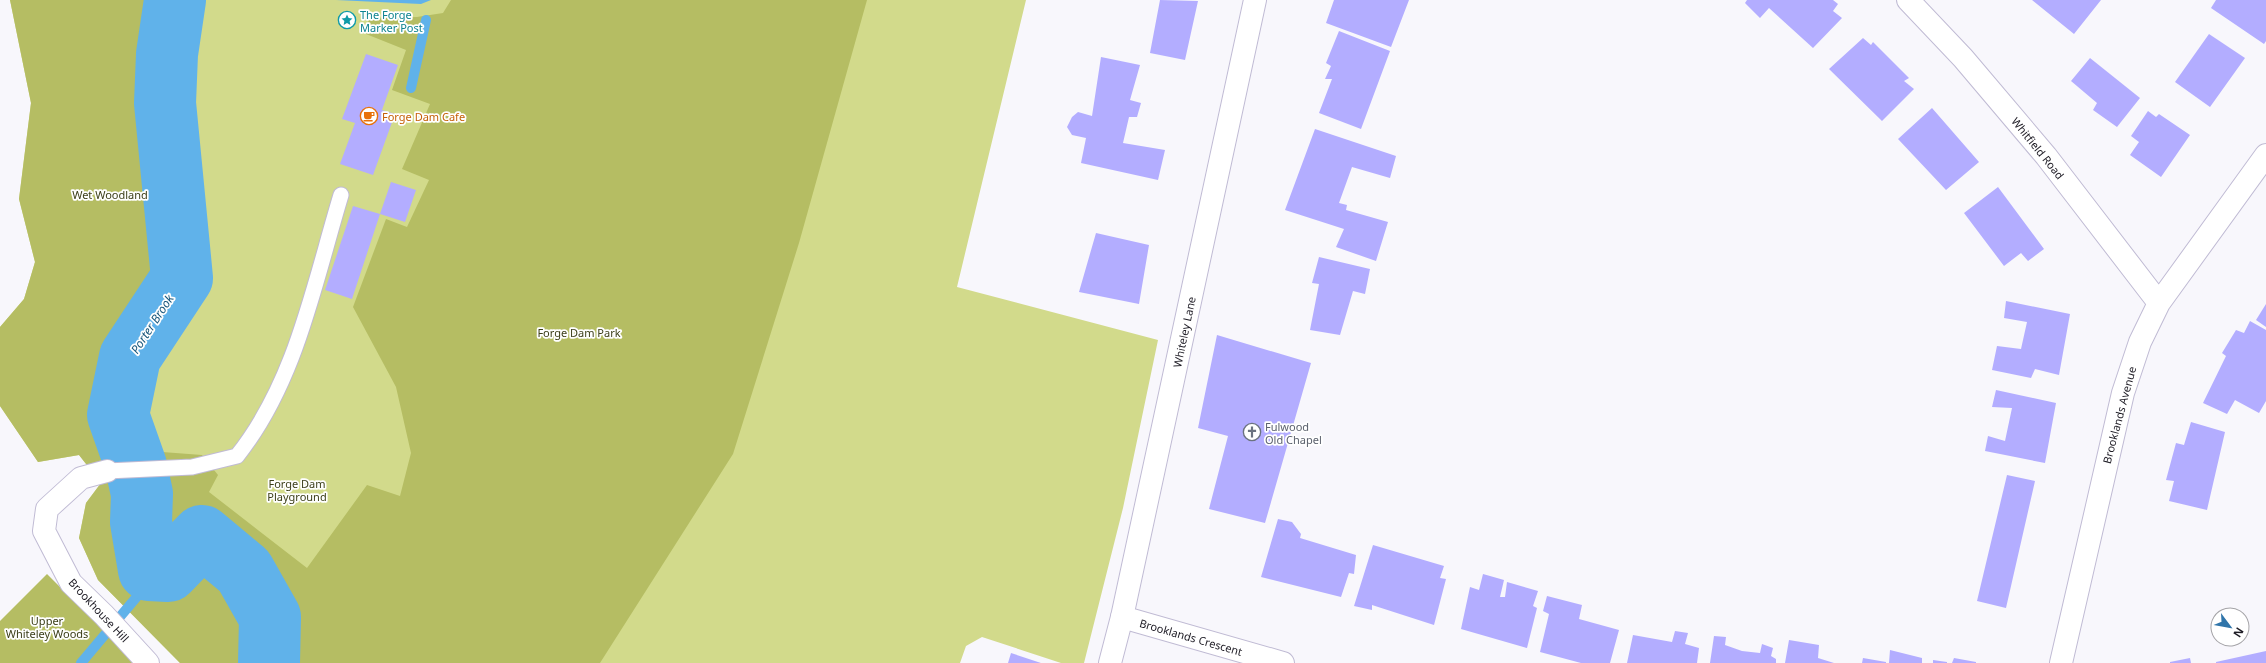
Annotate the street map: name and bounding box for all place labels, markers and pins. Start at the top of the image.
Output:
place label: The Forge Marker Post [360,7,423,35]
place icon: The Forge Marker Post [337,10,357,30]
cafe icon: Forge Dam Cafe [359,106,379,126]
place label: Forge Dam Cafe [382,109,465,124]
place label: Fulwood Old Chapel [1265,419,1322,447]
church icon: Fulwood Old Chapel [1242,422,1262,442]

